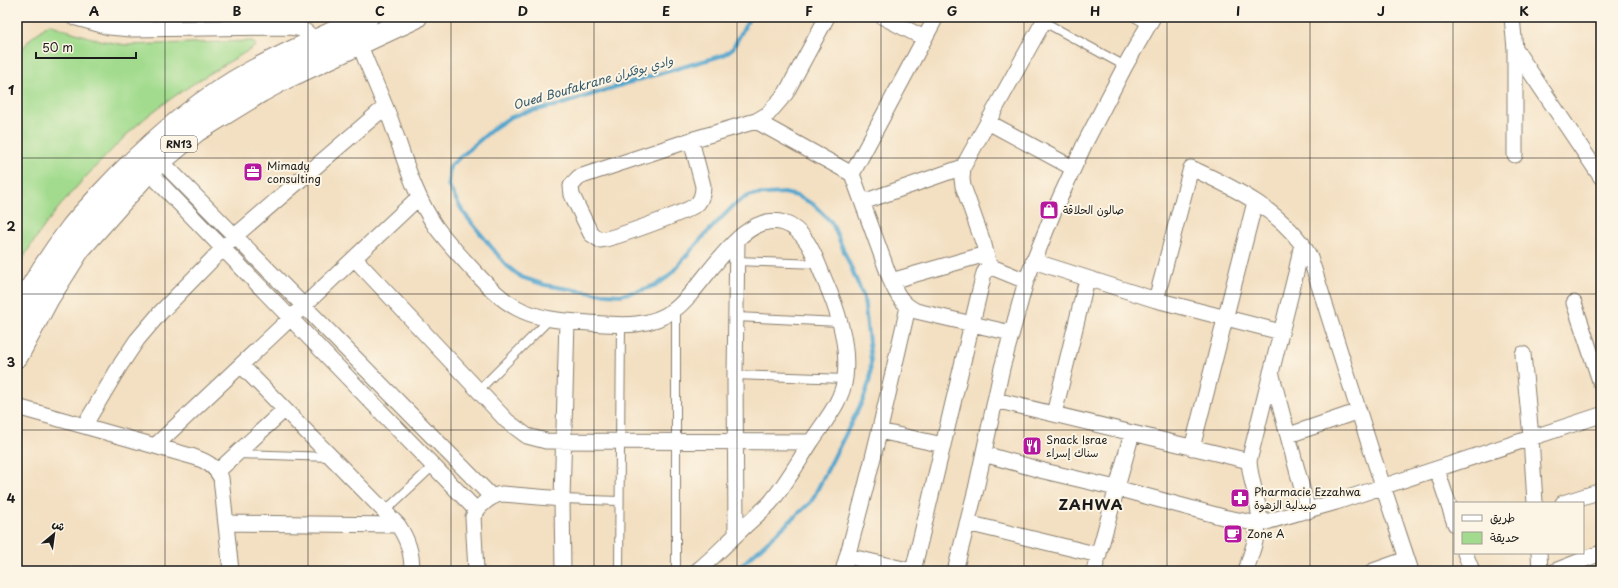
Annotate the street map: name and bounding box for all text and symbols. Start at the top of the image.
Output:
text: A [89,1,99,20]
text: B [233,1,242,20]
text: C [375,1,385,20]
text: D [518,1,528,20]
text: E [662,1,670,20]
text: F [805,1,813,20]
text: G [947,1,957,20]
text: H [1090,1,1100,20]
text: I [1236,1,1240,20]
text: J [1377,1,1385,20]
text: K [1519,1,1529,20]
scale bar [36,34,136,60]
text: 50 m [42,38,73,56]
water label: Oued Boufakrane وادي بوفكران [511,50,676,114]
text: 1 [8,80,14,99]
road number: RN13 [161,136,197,152]
place label: Mimady consulting [267,157,321,187]
office icon: Mimady consulting [242,161,264,183]
shop icon: صالون الحلاقة [1038,199,1060,221]
place label: صالون الحلاقة [1063,201,1124,218]
text: 2 [6,216,16,235]
text: 3 [7,352,16,371]
place label: Snack Israe سناك إسراء [1046,431,1107,461]
restaurant icon: Snack Israe سناك إسراء [1021,435,1043,457]
place label: Pharmacie Ezzahwa صيدلية الزهوة [1254,483,1361,513]
pharmacy icon: Pharmacie Ezzahwa صيدلية الزهوة [1229,487,1251,509]
text: 4 [7,488,16,507]
district label: ZAHWA [1058,492,1124,515]
legend [1454,502,1584,554]
text: طريق [1490,508,1515,526]
north arrow [34,514,74,554]
text: ش [50,514,69,535]
cafe icon: Zone A [1222,523,1244,545]
place label: Zone A [1247,525,1285,542]
text: حديقة [1490,528,1519,546]

